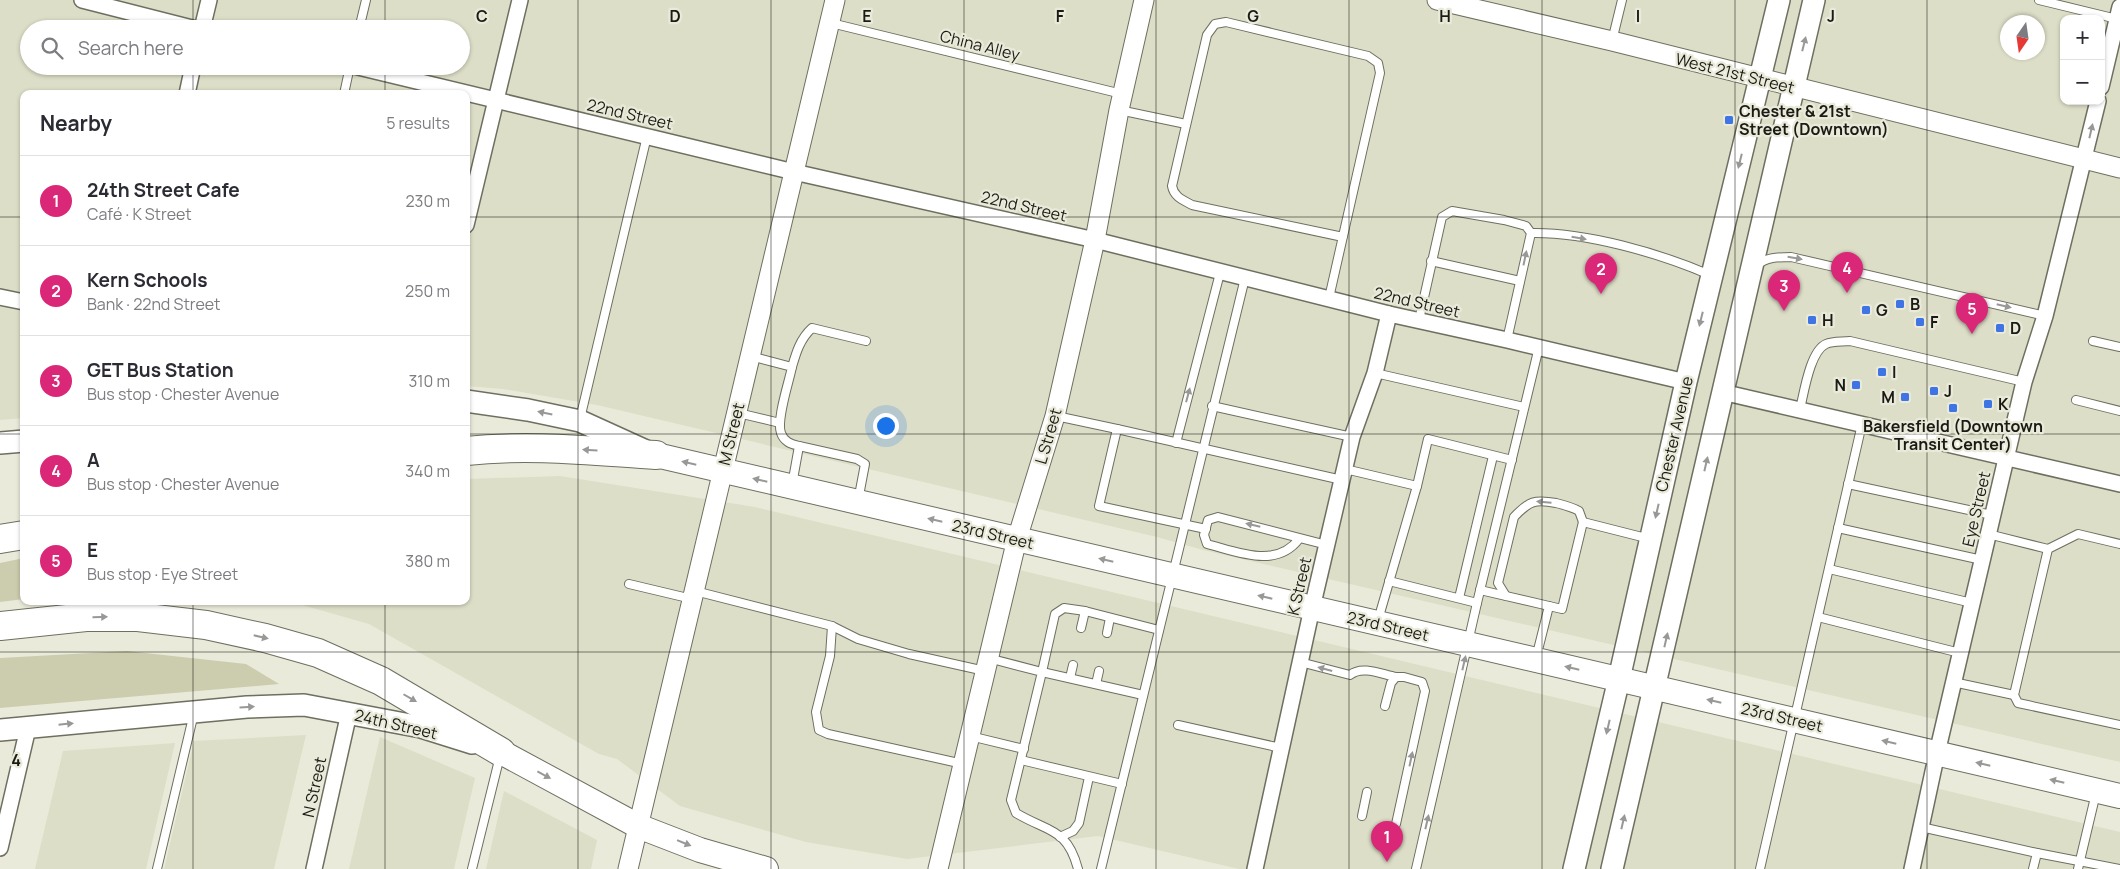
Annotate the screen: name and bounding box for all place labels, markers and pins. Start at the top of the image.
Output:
place label: Chester & 21st Street (Downtown) [1739,100,1889,140]
marker: Chester & 21st Street (Downtown) [1723,114,1735,126]
pin: 4 [1831,252,1863,293]
pin: 2 [1585,253,1617,294]
pin: 3 [1768,270,1800,311]
place label: B [1910,293,1920,315]
pin: 5 [1956,293,1988,334]
marker: B [1894,298,1906,310]
place label: G [1876,299,1888,321]
marker: G [1860,304,1872,316]
place label: H [1822,309,1834,331]
place label: F [1930,311,1939,333]
marker: H [1806,314,1818,326]
marker: F [1914,316,1926,328]
place label: D [2010,317,2021,339]
marker: D [1994,322,2006,334]
place label: I [1892,361,1897,383]
marker: I [1876,366,1888,378]
place label: N [1835,374,1846,396]
marker: N [1850,379,1862,391]
place label: J [1944,380,1952,402]
marker: J [1928,385,1940,397]
place label: M [1881,386,1895,408]
marker: M [1899,391,1911,403]
place label: K [1998,393,2009,415]
marker: K [1982,398,1994,410]
marker: Bakersfield (Downtown Transit Center) [1947,402,1959,414]
place label: Bakersfield (Downtown Transit Center) [1863,415,2043,455]
pin: 1 [1371,821,1403,862]

